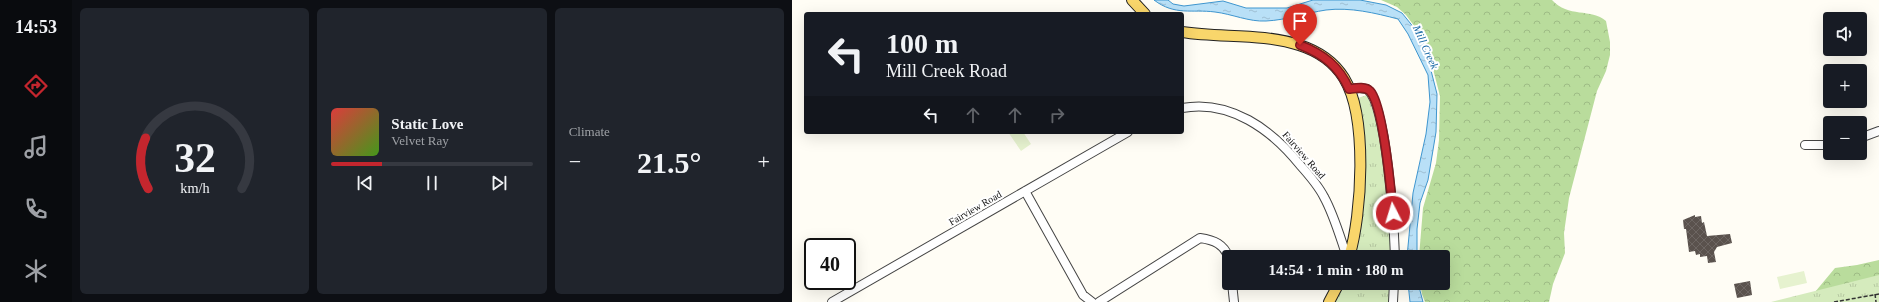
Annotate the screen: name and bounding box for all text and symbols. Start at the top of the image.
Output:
pin [1283,4,1317,45]
icon: arrive [1289,10,1311,32]
map controls [1823,12,1867,160]
button: sound [1823,12,1867,56]
text: 14:53 [15,17,57,37]
water label: Mill Creek [1411,22,1441,72]
icon: left [820,28,872,80]
text: 100 m [886,28,958,59]
text: Mill Creek Road [886,61,1007,81]
button: + [1823,64,1867,108]
icon: directions [22,72,50,100]
icon: left [920,104,942,126]
icon: ahead [962,104,984,126]
icon: ahead [1004,104,1026,126]
icon: right [1046,104,1068,126]
text: Static Love [391,116,463,132]
button: − [1823,116,1867,160]
text: Climate [569,124,610,139]
street label: Fairview Road [1280,129,1328,181]
icon: music [22,133,50,161]
text: Velvet Ray [391,133,449,148]
text: 32 [174,135,215,181]
text: 21.5° [637,146,702,179]
text: − [569,149,581,174]
text: + [758,149,770,174]
icon: previous [354,172,376,194]
icon: pause [421,172,443,194]
icon: next [488,172,510,194]
text: km/h [180,180,209,196]
street label: Fairview Road [947,188,1003,228]
position arrow [1372,192,1414,234]
icon: phone [22,195,50,223]
speed limit sign: 40 [804,238,856,290]
icon: climate [22,257,50,285]
text: 14:54 · 1 min · 180 m [1269,262,1404,278]

